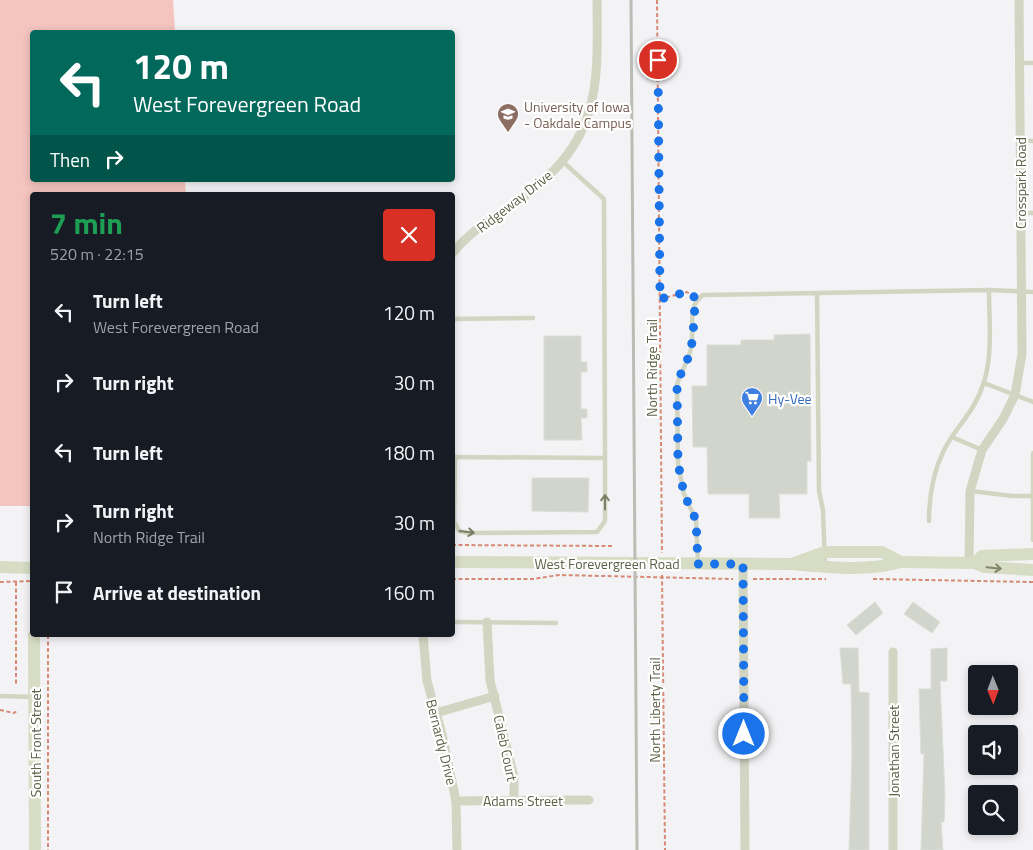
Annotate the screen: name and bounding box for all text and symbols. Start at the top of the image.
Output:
text: 120 m [133,39,229,93]
pin [637,39,679,81]
icon: arrive [644,46,672,74]
icon: left [50,50,115,115]
text: West Forevergreen Road [133,87,361,121]
place label: University of Iowa - Oakdale Campus [524,96,631,133]
school or university icon: University of Iowa - Oakdale Campus [496,102,520,133]
street label: Crosspark Road [1010,137,1031,229]
text: Then [50,145,90,174]
icon: right [100,145,128,173]
street label: Ridgeway Drive [472,165,556,237]
text: 7 min [50,200,123,246]
button: close [383,209,435,261]
text: 520 m · 22:15 [50,242,144,266]
text: Turn left [93,286,163,315]
icon: left [50,298,78,326]
text: 120 m [383,298,435,327]
text: West Forevergreen Road [93,315,259,339]
street label: North Ridge Trail [641,319,662,417]
icon: right [50,368,78,396]
text: Turn right [93,368,174,397]
text: 30 m [394,368,435,397]
supermarket icon: Hy-Vee [740,386,764,417]
place label: Hy-Vee [768,388,812,409]
icon: left [50,438,78,466]
text: Turn left [93,438,163,467]
text: 180 m [383,438,435,467]
one-way arrow [601,494,610,510]
text: Turn right [93,496,174,525]
icon: right [50,508,78,536]
text: 30 m [394,508,435,537]
text: North Ridge Trail [93,525,205,549]
one-way arrow [459,527,475,537]
street label: West Forevergreen Road [534,553,680,574]
one-way arrow [986,563,1002,573]
icon: arrive [50,578,78,606]
text: Arrive at destination [93,578,261,607]
text: 160 m [383,578,435,607]
street label: North Liberty Trail [644,657,665,763]
north arrow [968,665,1018,715]
map controls [968,665,1018,835]
street label: South Front Street [25,689,46,797]
street label: Bernardy Drive [421,697,463,787]
street label: Jonathan Street [883,705,904,797]
position arrow [717,707,769,759]
street label: Caleb Court [489,713,523,783]
button: sound [968,725,1018,775]
button: search [968,785,1018,835]
street label: Adams Street [483,790,563,811]

